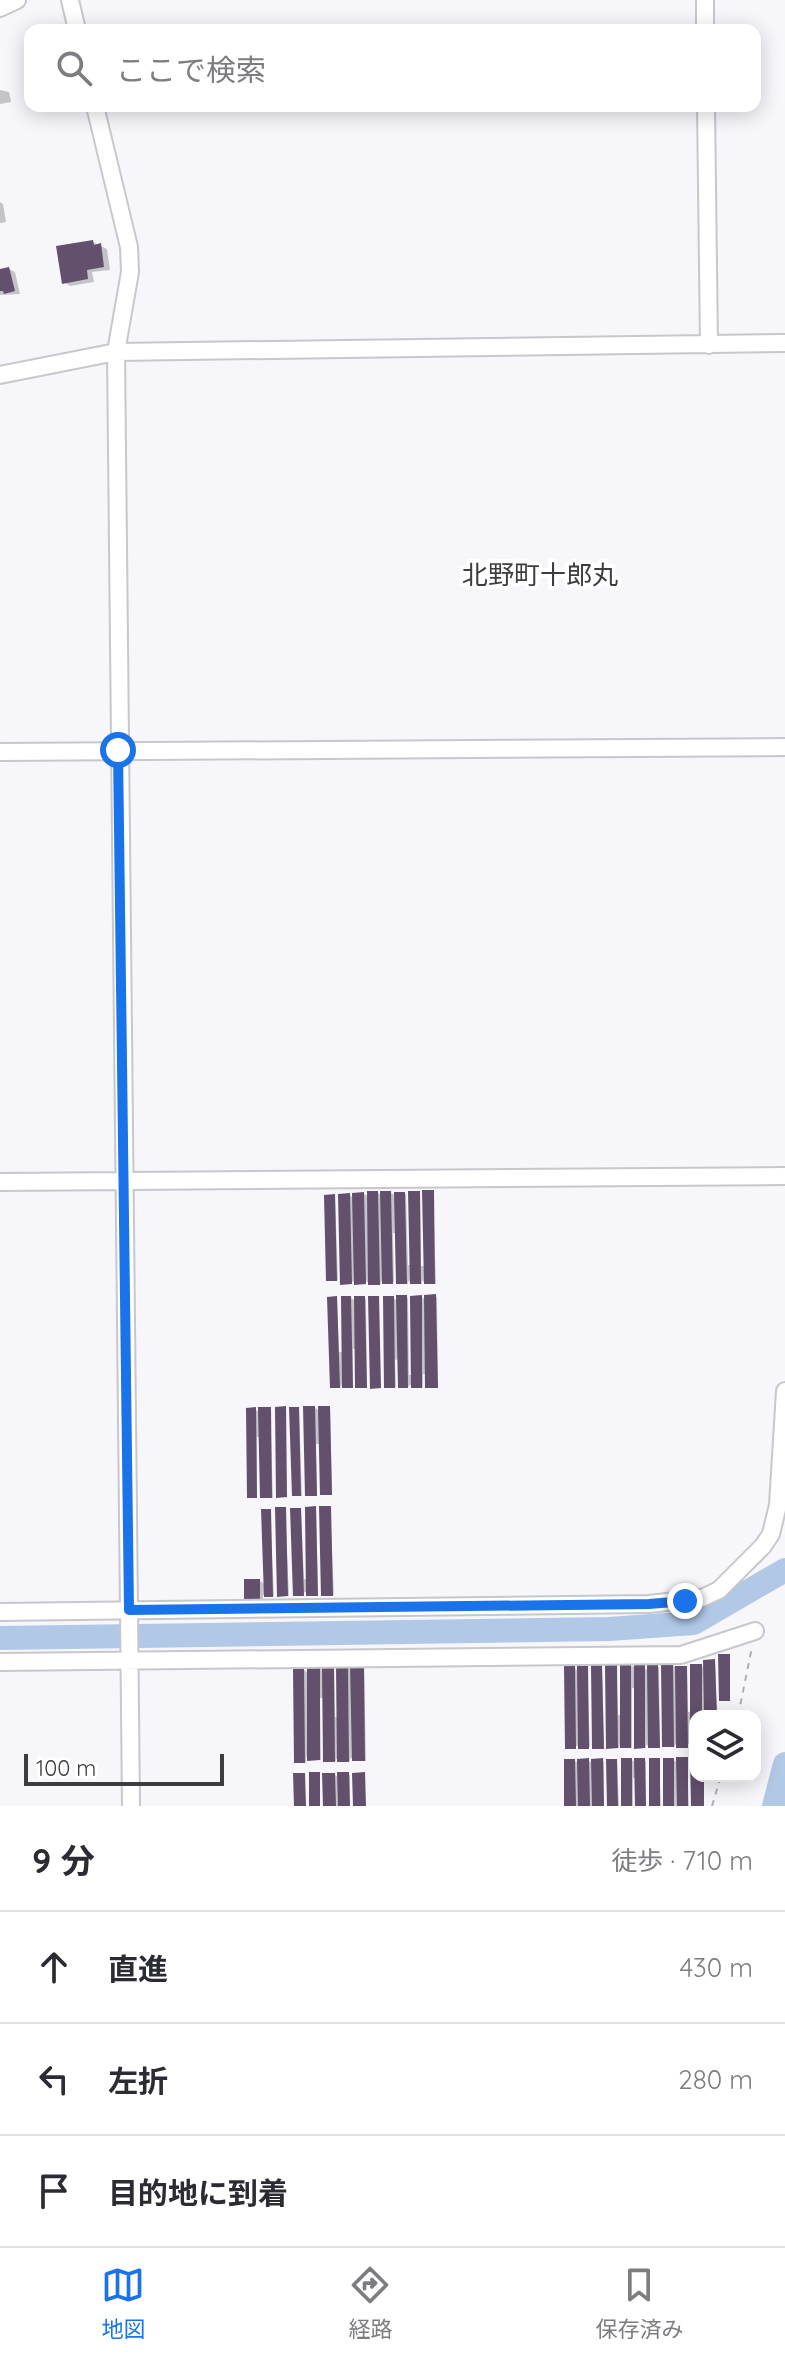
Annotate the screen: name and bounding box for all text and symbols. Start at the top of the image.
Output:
search box [24,24,761,112]
icon: search [52,46,96,90]
text: ここで検索 [116,51,266,89]
district label: 北野町十郎丸 [462,558,618,591]
route start [100,732,136,768]
route end [667,1583,703,1619]
map controls [689,1710,761,1782]
button: layers [689,1710,761,1782]
scale bar [24,1750,224,1786]
text: 100 m [36,1754,96,1782]
text: 9 分 [32,1839,95,1882]
text: 徒歩 · 710 m [611,1844,753,1877]
icon: ahead [32,1945,76,1989]
text: 直進 [108,1950,168,1988]
text: 430 m [679,1951,753,1984]
icon: left [32,2057,76,2101]
text: 左折 [108,2062,168,2100]
text: 280 m [678,2063,753,2096]
icon: arrive [32,2169,76,2213]
text: 目的地に到着 [108,2174,288,2212]
tab: 地図 [101,2263,146,2343]
tab: 経路 [348,2263,393,2343]
tab: 保存済み [595,2263,684,2343]

